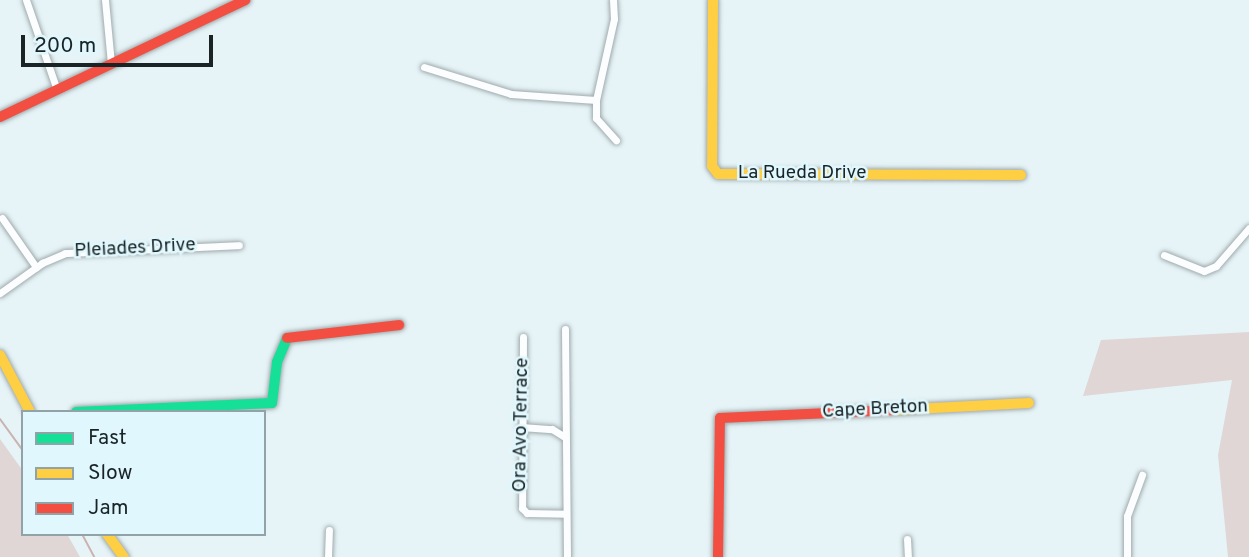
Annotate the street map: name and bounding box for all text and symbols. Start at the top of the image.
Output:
scale bar [24,21,217,65]
text: 200 m [34,33,96,60]
street label: La Rueda Drive [738,163,866,185]
street label: Pleiades Drive [74,234,196,264]
street label: Ora Avo Terrace [509,357,535,493]
street label: Cape Breton [822,396,928,424]
legend [21,410,266,536]
text: Fast [88,425,127,452]
text: Slow [88,460,133,487]
text: Jam [88,495,129,522]

